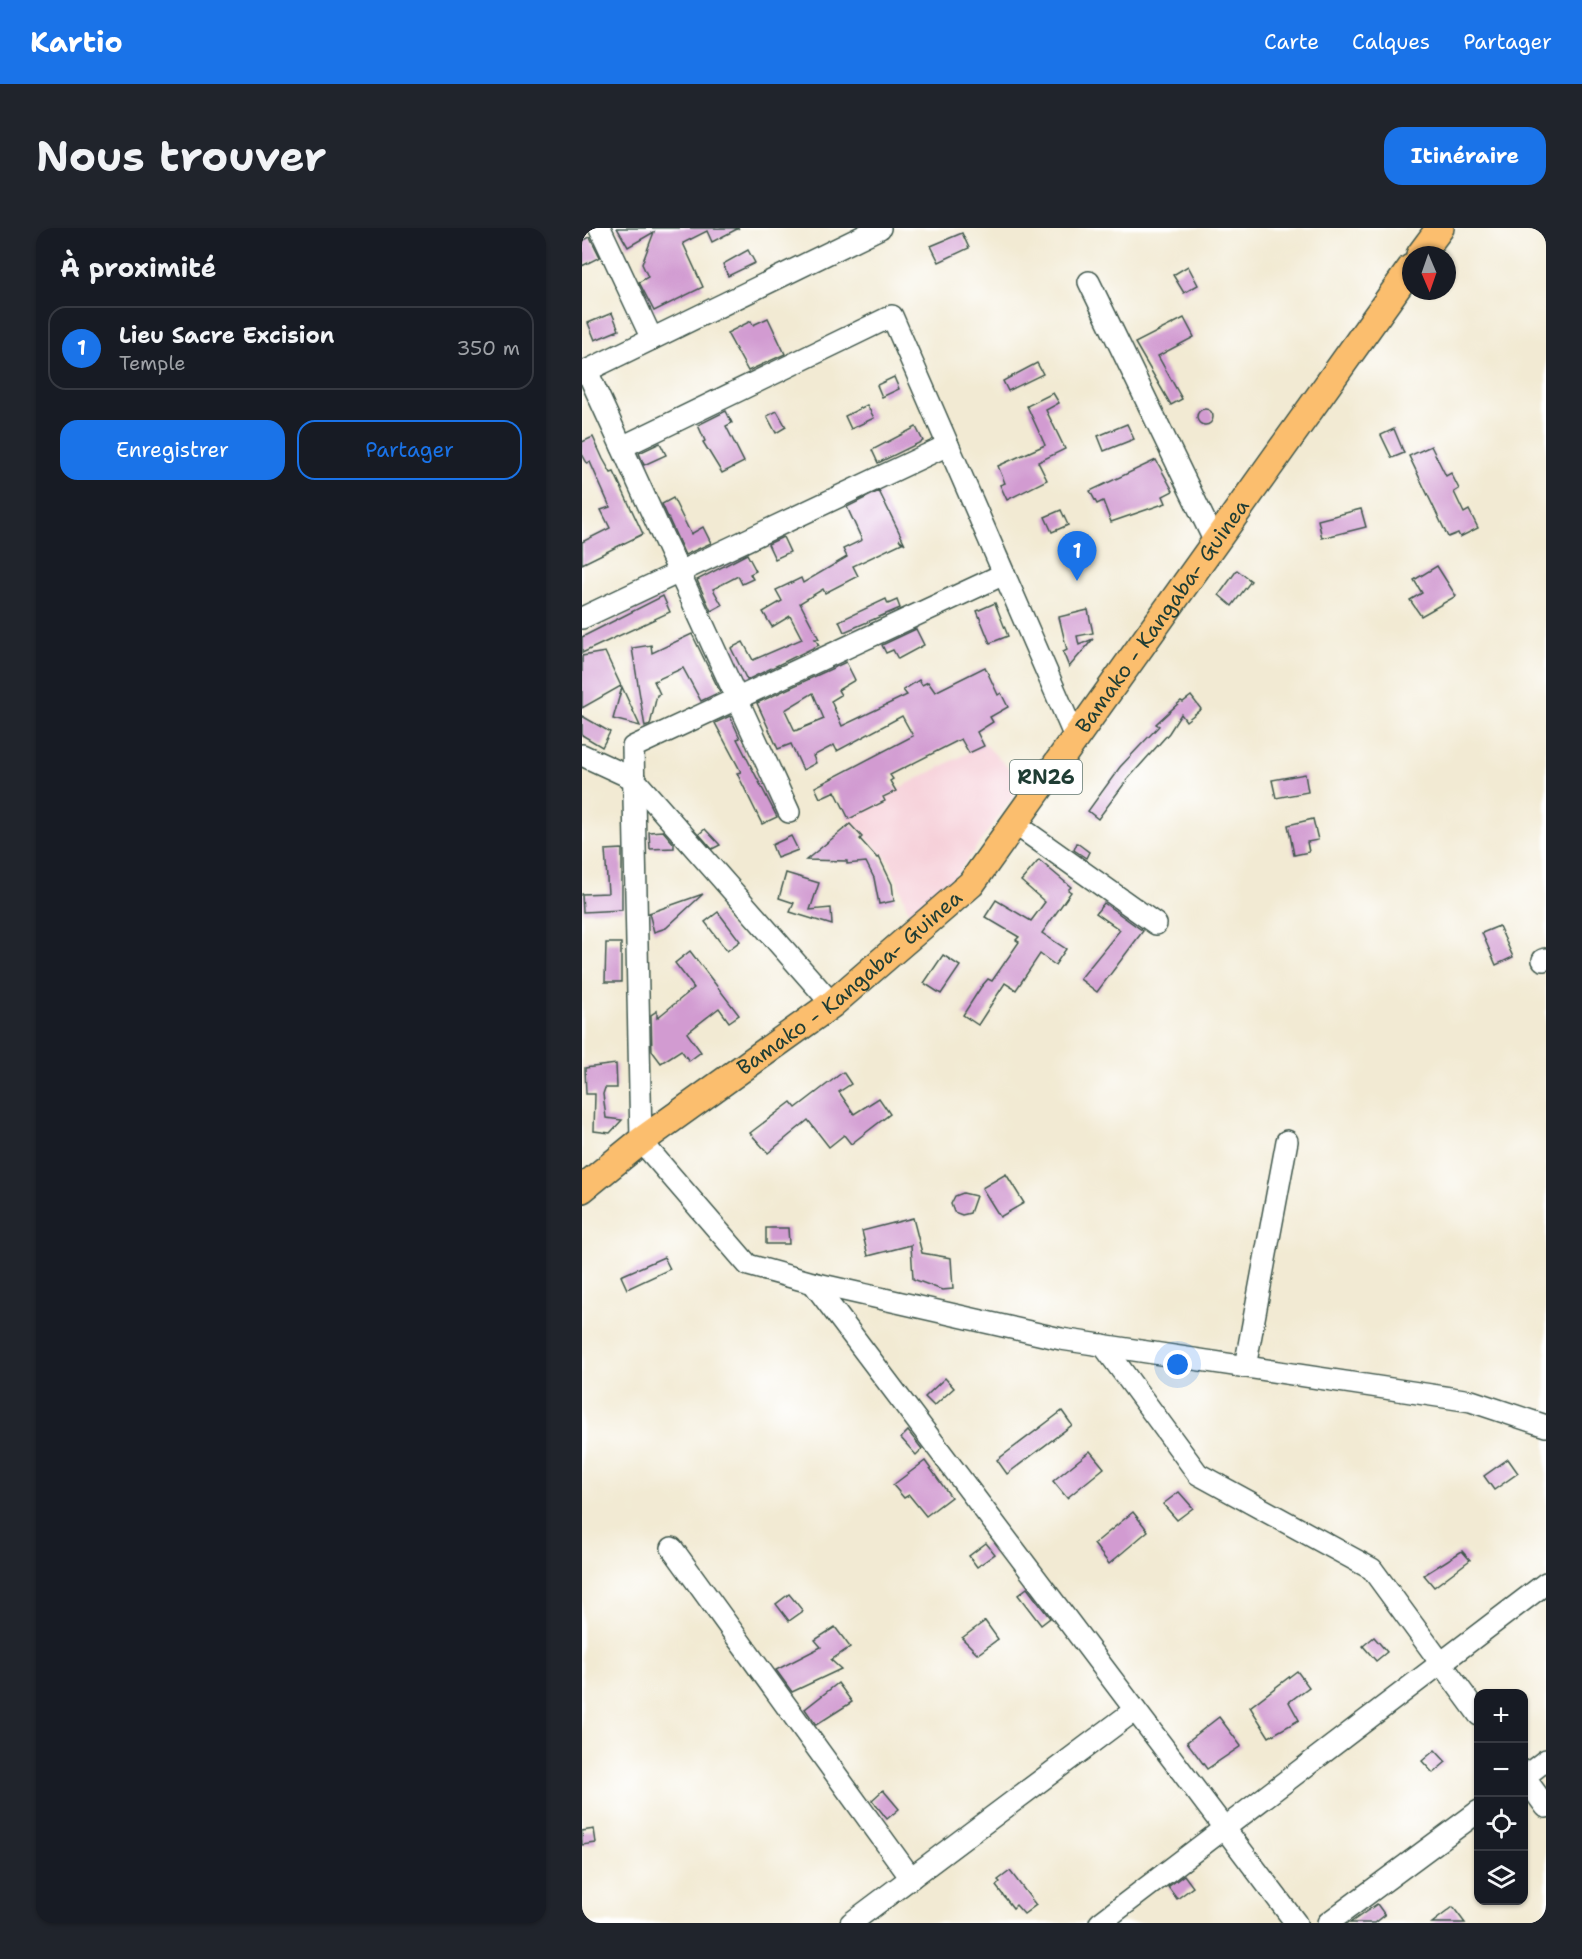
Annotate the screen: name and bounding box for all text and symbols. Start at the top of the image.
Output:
text: Kartio [30,23,123,61]
text: Carte [1264,28,1319,56]
text: Calques [1352,28,1430,56]
text: Partager [1463,28,1552,56]
button: Itinéraire [1384,127,1546,185]
text: Nous trouver [36,128,326,184]
north arrow [1402,246,1456,300]
text: À proximité [60,250,216,285]
text: Lieu Sacre Excision [119,321,334,350]
text: 1 [77,335,86,361]
text: 350 m [456,335,520,361]
text: Temple [119,350,186,376]
button: Enregistrer [60,420,285,480]
button: Partager [297,420,522,480]
street label: Bamako - Kangaba- Guinea [1069,493,1256,739]
pin: 1 [1058,532,1096,581]
road number: RN26 [1010,760,1082,794]
street label: Bamako - Kangaba- Guinea [731,884,968,1082]
your location [1163,1350,1192,1379]
map controls [1474,1689,1528,1905]
button: + [1474,1689,1528,1743]
button: − [1474,1743,1528,1797]
button: locate [1474,1797,1528,1851]
button: layers [1474,1851,1528,1905]

